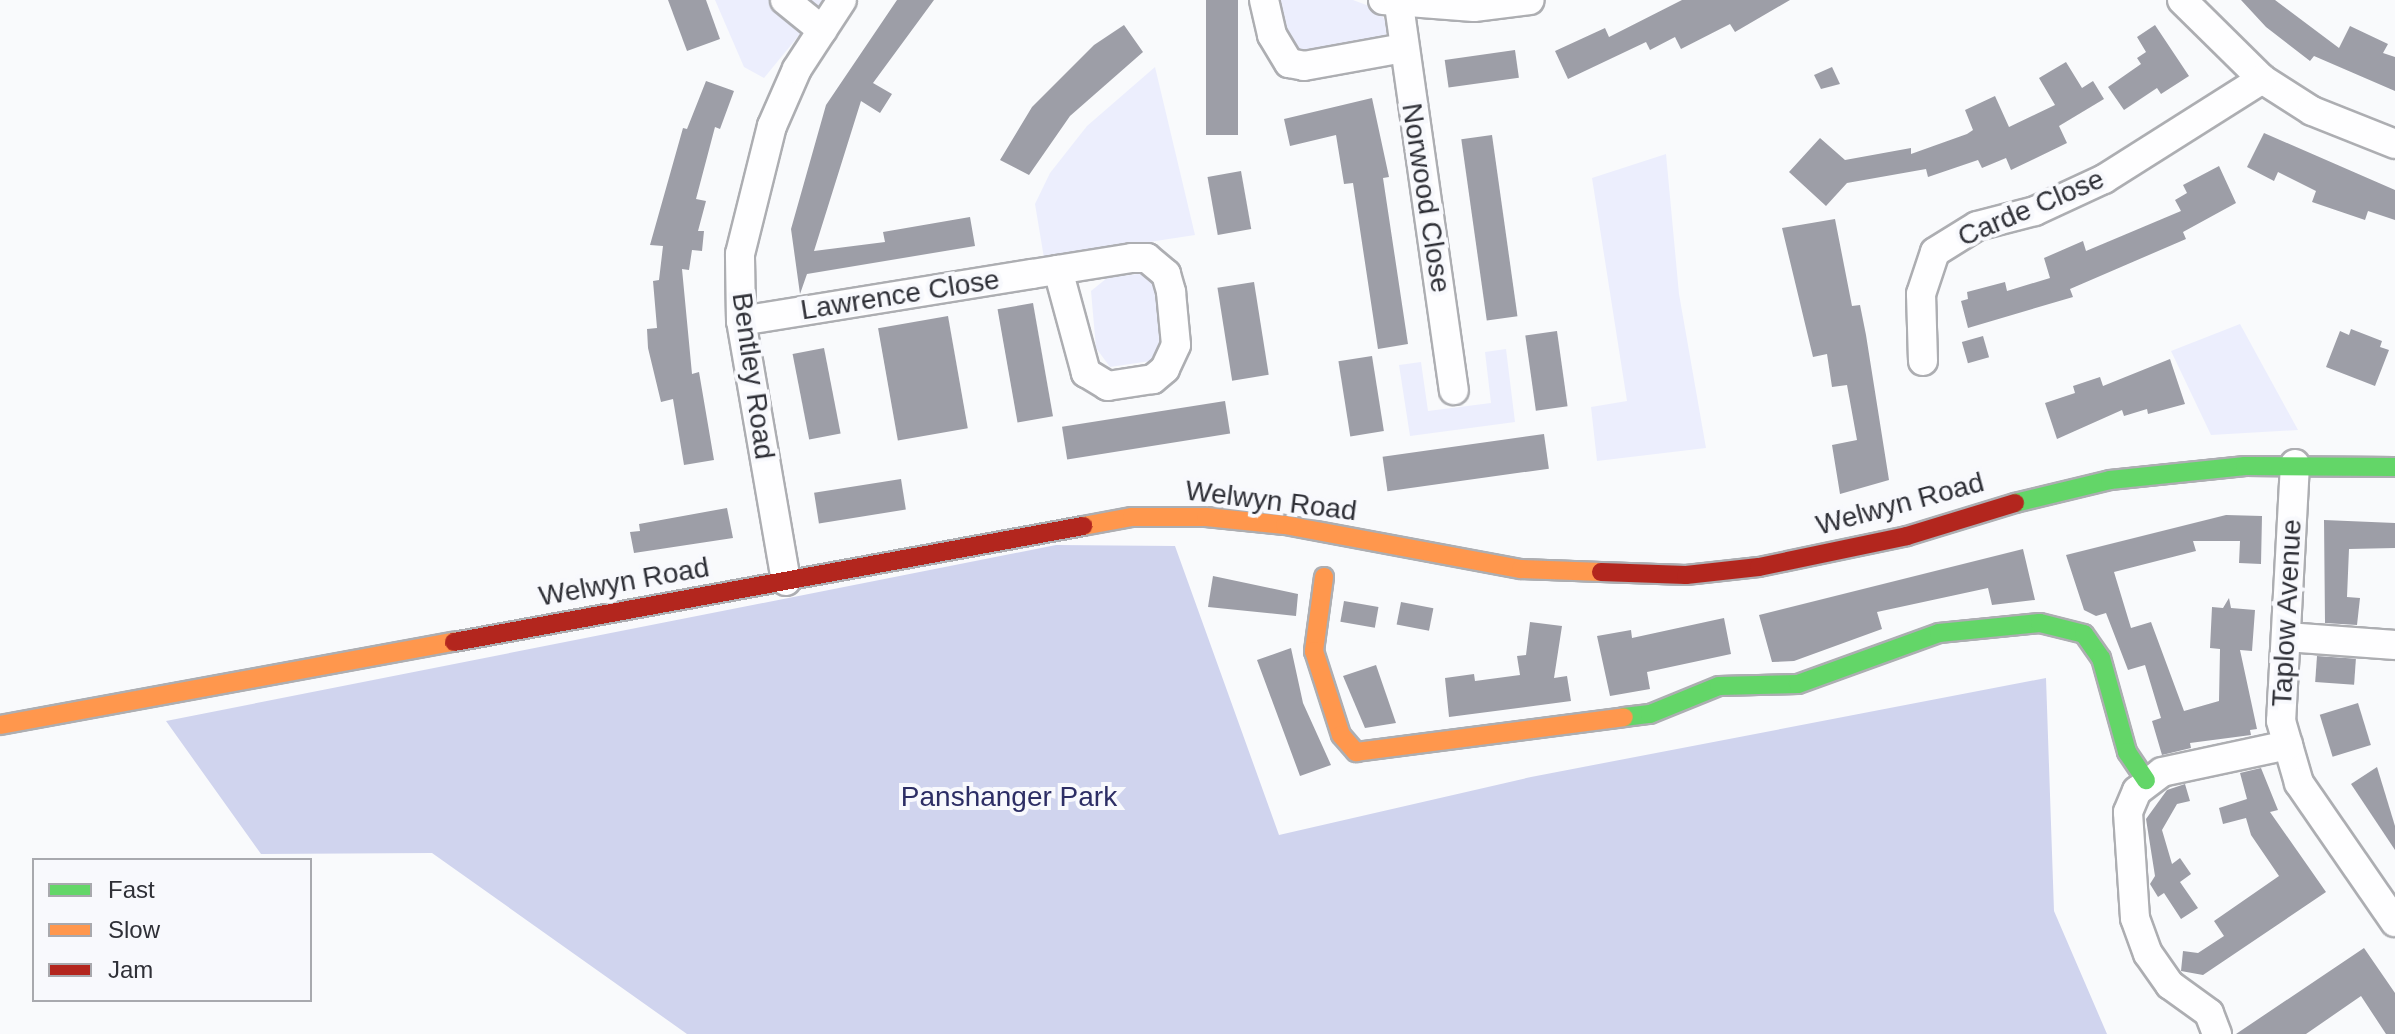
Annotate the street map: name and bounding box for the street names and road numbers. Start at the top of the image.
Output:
street label: Norwood Close [1394,101,1458,295]
street label: Carde Close [1953,162,2109,254]
street label: Lawrence Close [798,263,1002,327]
street label: Bentley Road [725,290,781,462]
street label: Welwyn Road [1812,465,1988,543]
street label: Welwyn Road [1183,474,1359,528]
street label: Taplow Avenue [2265,518,2309,708]
street label: Welwyn Road [536,551,712,613]

